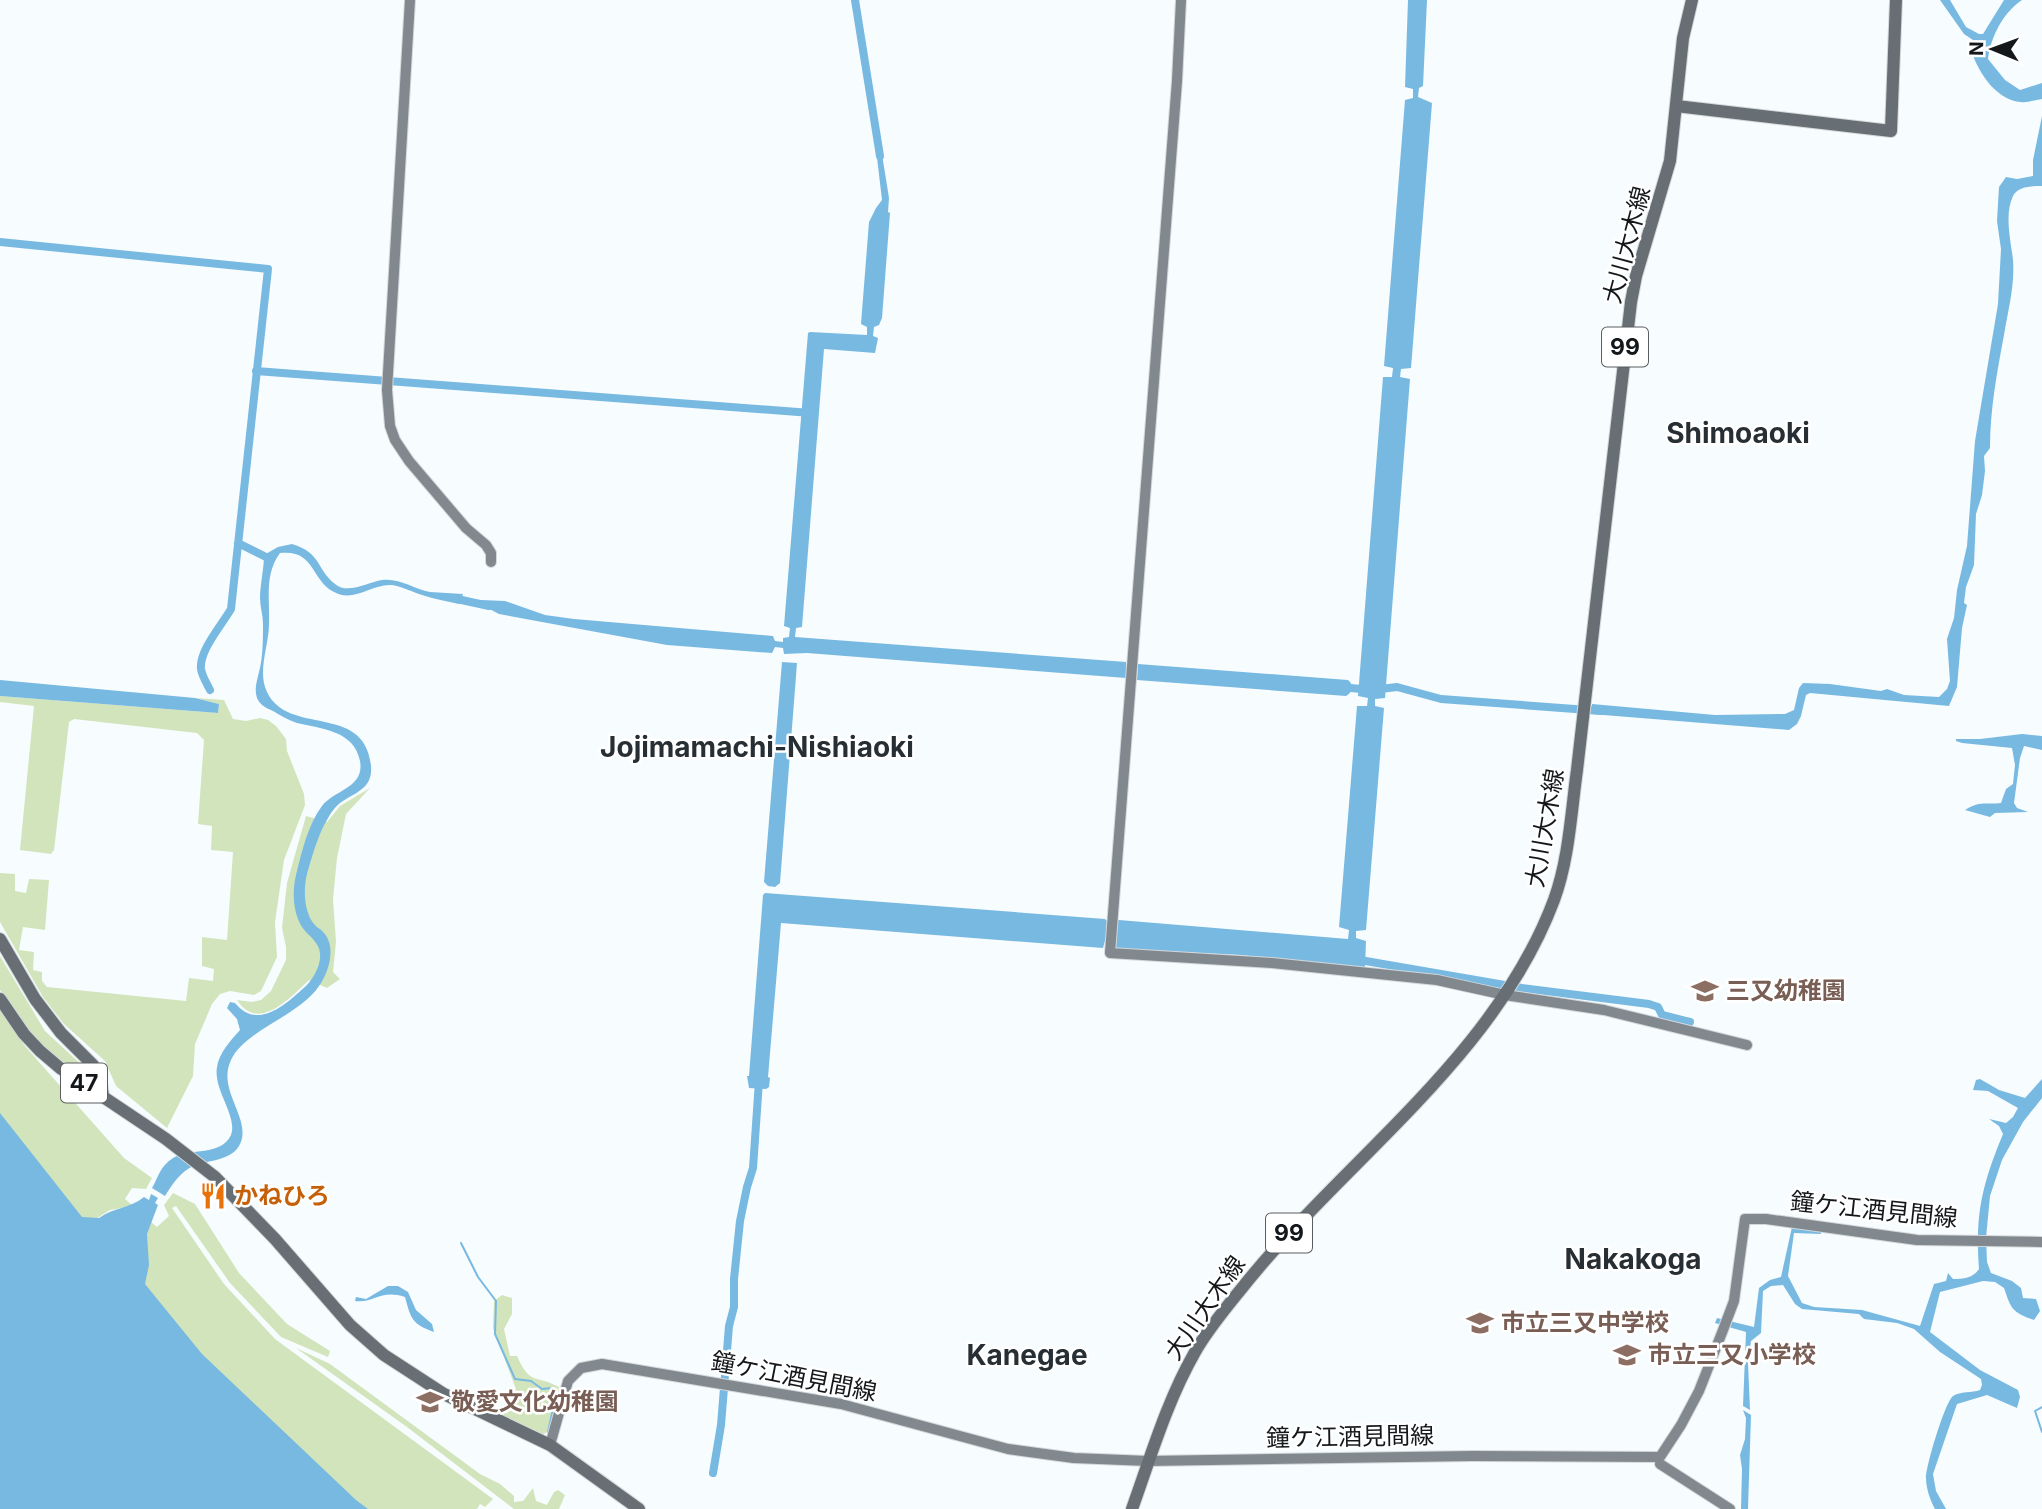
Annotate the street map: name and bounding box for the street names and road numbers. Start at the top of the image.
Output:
street label: 大川大木線 [1597,183,1656,307]
road number: 99 [1602,328,1648,366]
street label: 大川大木線 [1520,766,1569,890]
road number: 47 [61,1064,107,1102]
street label: 鐘ケ江酒見間線 [1789,1186,1959,1233]
road number: 99 [1266,1214,1312,1252]
street label: 大川大木線 [1158,1250,1251,1365]
street label: 鐘ケ江酒見間線 [709,1346,879,1407]
street label: 鐘ケ江酒見間線 [1266,1421,1434,1452]

